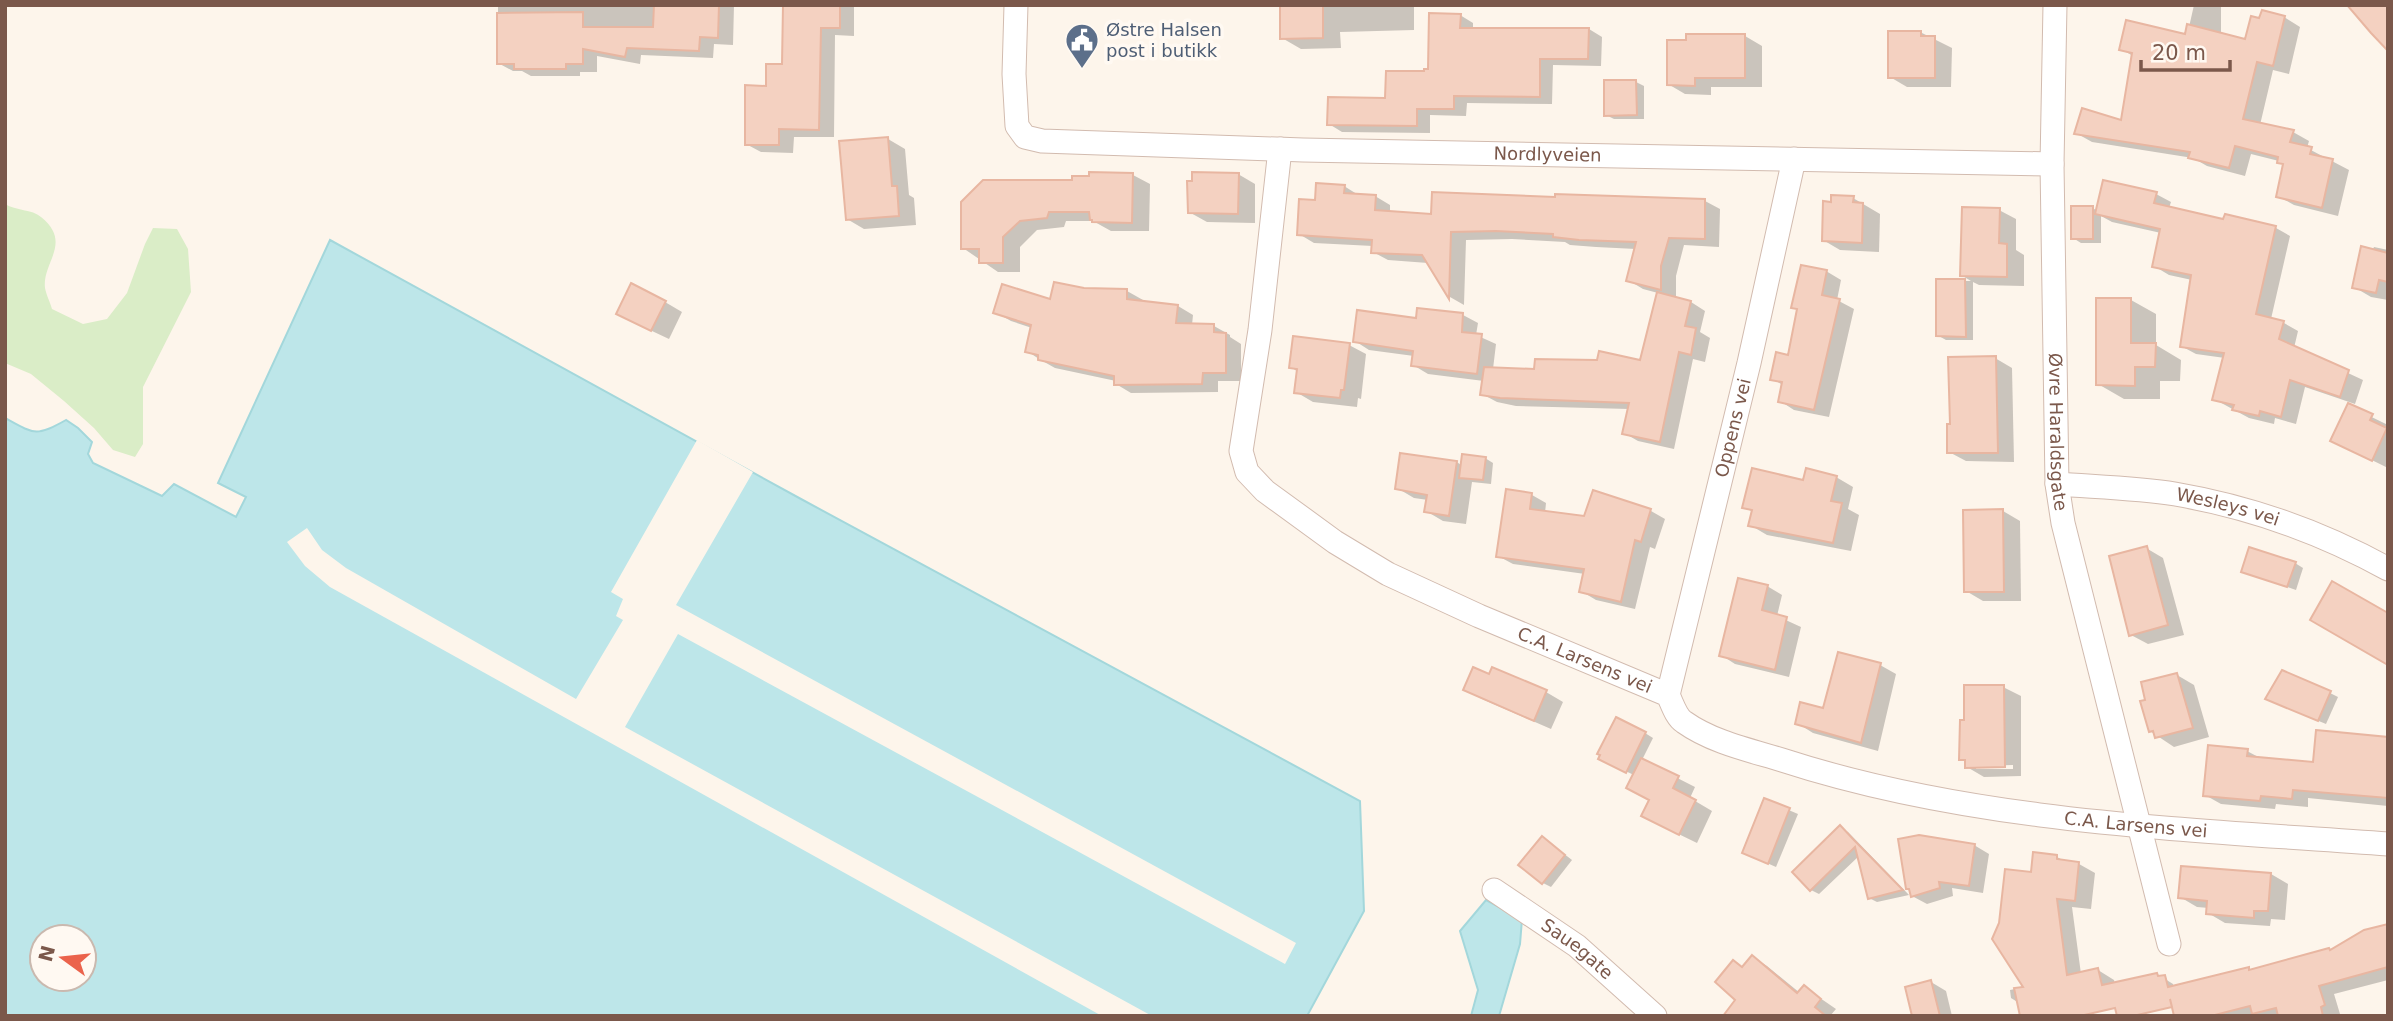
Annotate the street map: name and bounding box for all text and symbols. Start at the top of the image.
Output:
place label: Østre Halsen post i butikk [1106,19,1222,61]
public building icon: Østre Halsen post i butikk [1063,21,1101,70]
scale bar [2141,28,2230,72]
text: 20 m [2152,41,2206,65]
street label: Nordlyveien [1493,143,1602,166]
street label: Øvre Haraldsgate [2045,353,2072,512]
street label: Oppens vei [1710,376,1755,479]
street label: Wesleys vei [2175,483,2283,530]
street label: C.A. Larsens vei [1514,622,1655,697]
street label: C.A. Larsens vei [2063,807,2208,841]
street label: Sauegate [1537,914,1618,983]
north arrow [28,923,98,993]
text: N [34,943,59,964]

